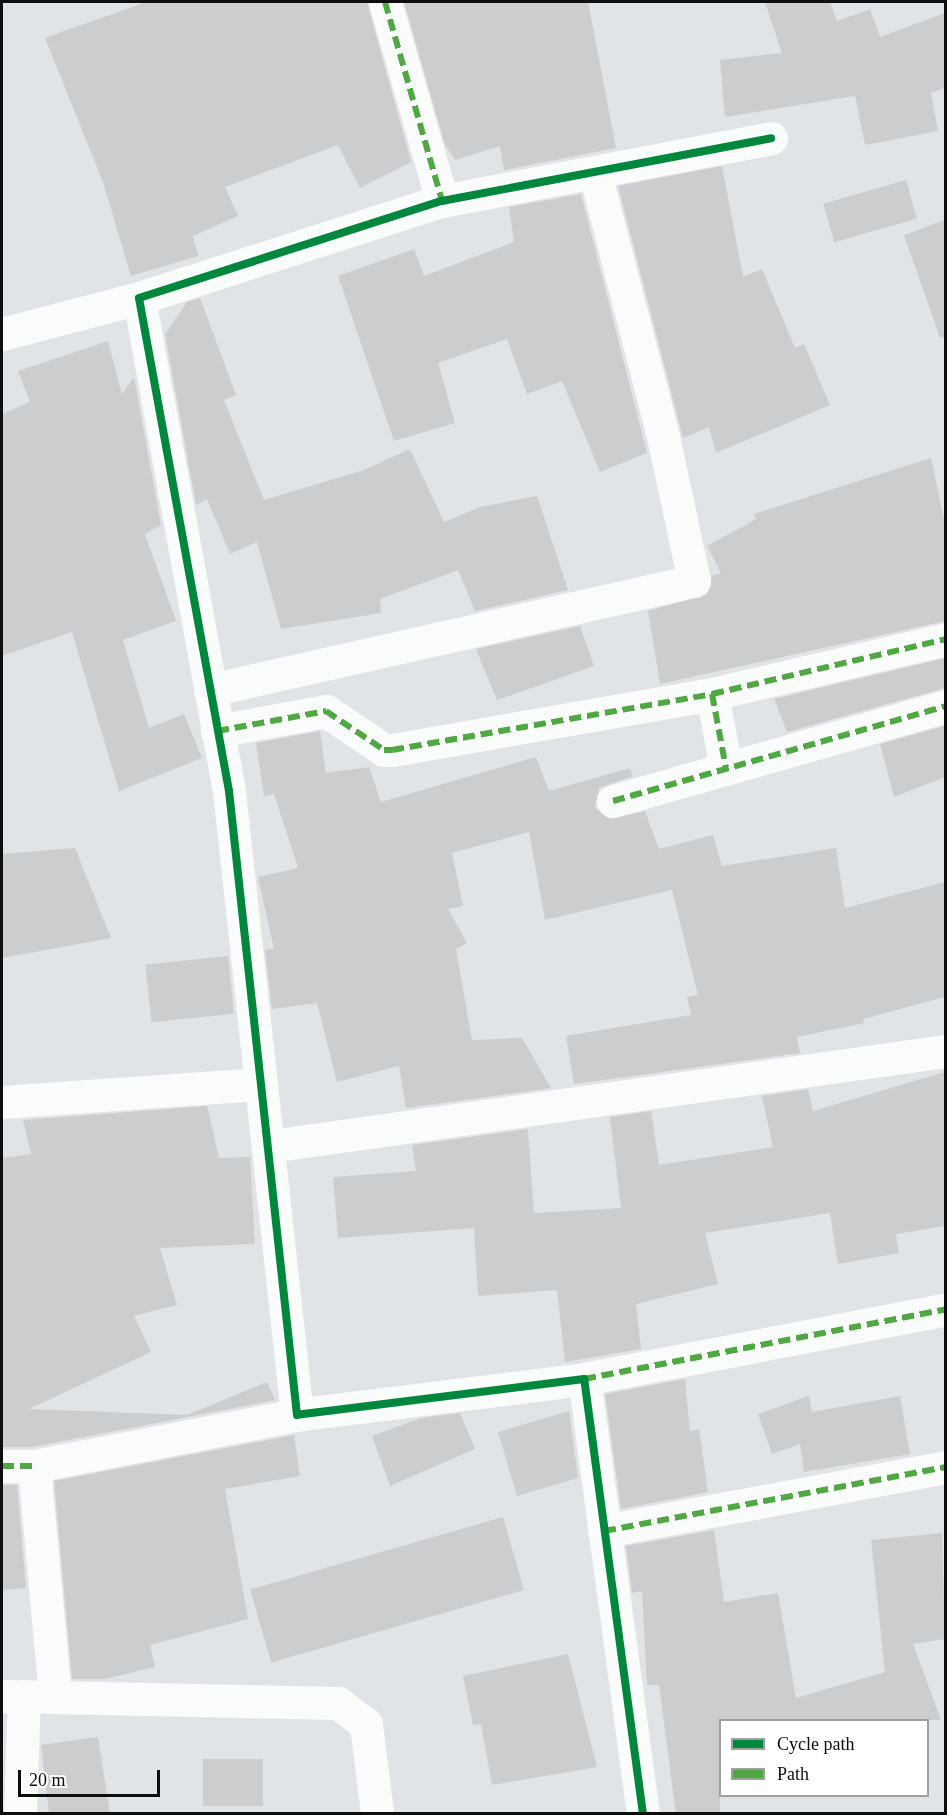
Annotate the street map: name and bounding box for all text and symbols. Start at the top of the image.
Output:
legend [719,1719,929,1797]
text: Cycle path [777,1734,854,1754]
scale bar [21,1758,164,1796]
text: Path [777,1764,809,1784]
text: 20 m [29,1770,66,1790]

